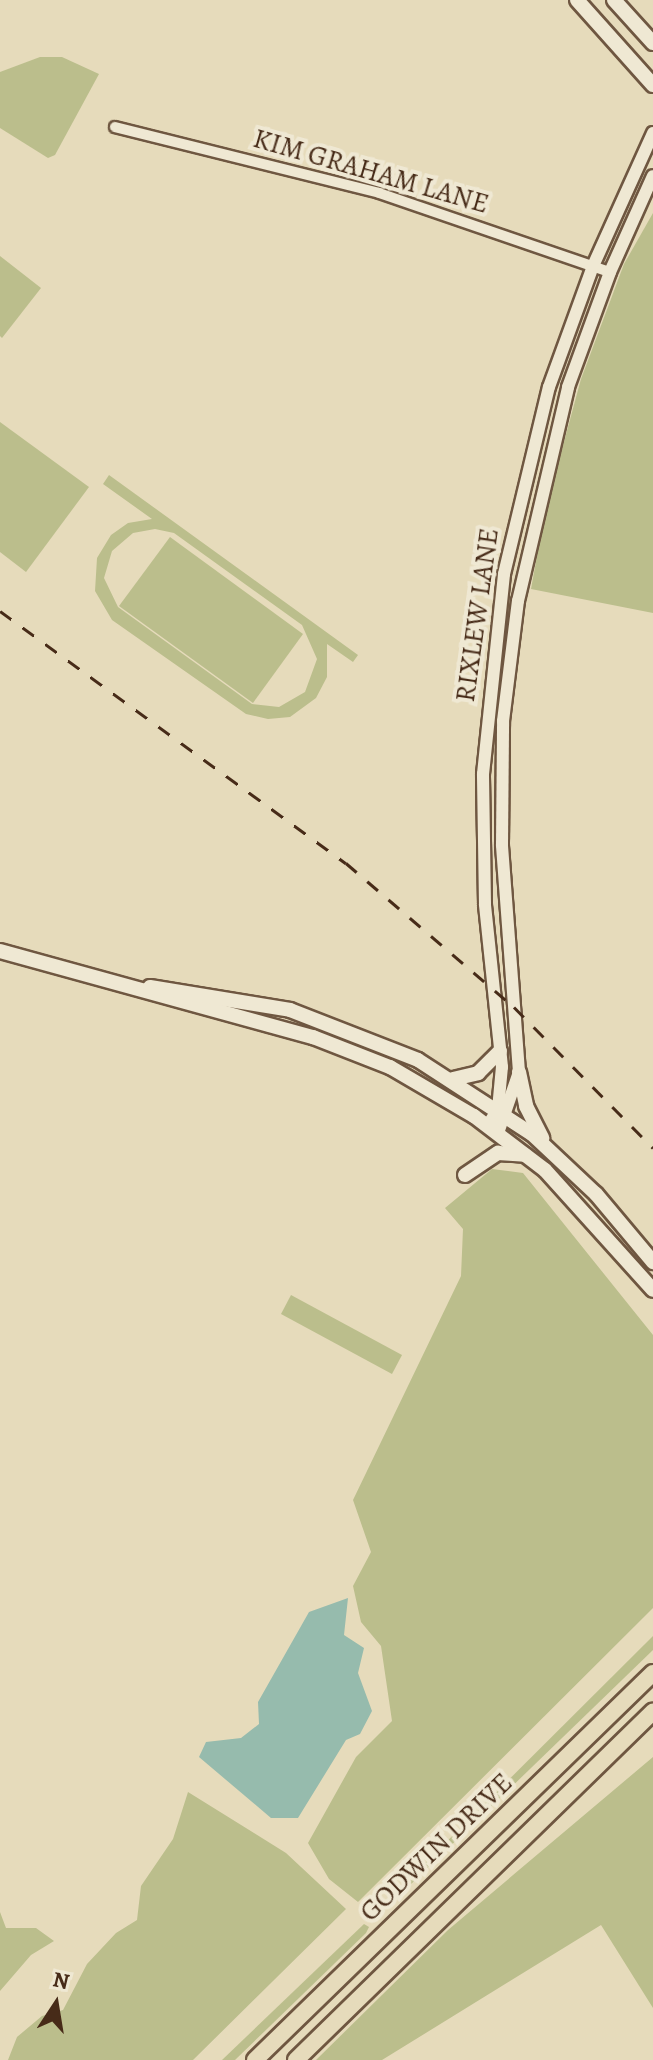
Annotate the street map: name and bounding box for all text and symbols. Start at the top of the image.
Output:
street label: KIM GRAHAM LANE [249,121,493,221]
street label: RIXLEW LANE [448,526,506,704]
street label: GODWIN DRIVE [353,1766,519,1928]
north arrow [16,1964,96,2044]
text: N [50,1964,72,1997]

